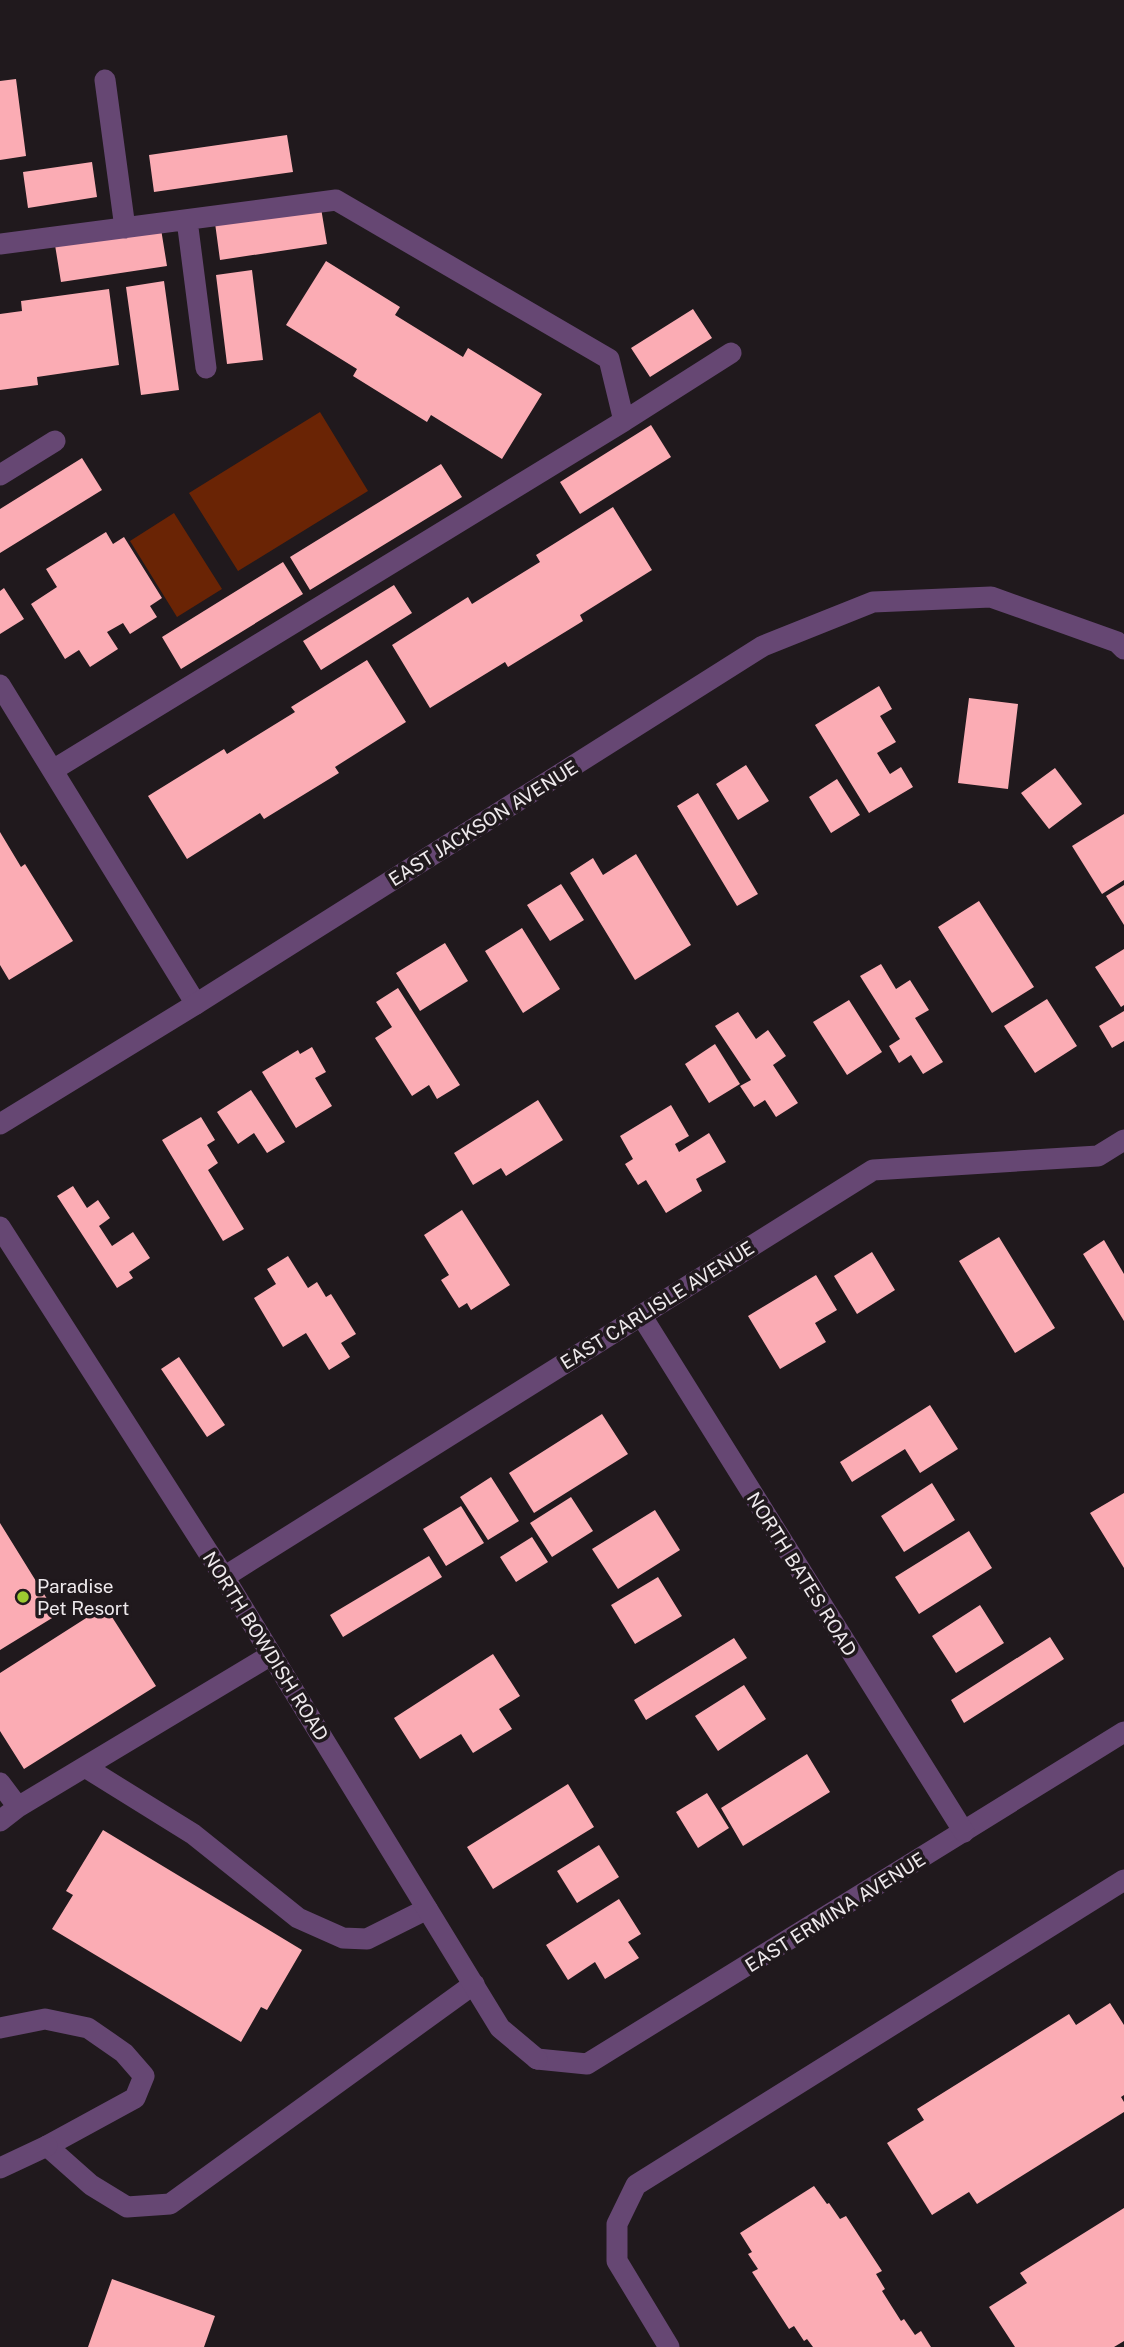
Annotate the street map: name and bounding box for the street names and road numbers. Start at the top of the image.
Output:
street label: EAST JACKSON AVENUE [384,756,582,890]
street label: EAST CARLISLE AVENUE [556,1236,758,1374]
street label: NORTH BATES ROAD [743,1488,861,1660]
street label: NORTH BOWDISH ROAD [199,1547,333,1745]
street label: EAST ERMINA AVENUE [741,1848,929,1976]

